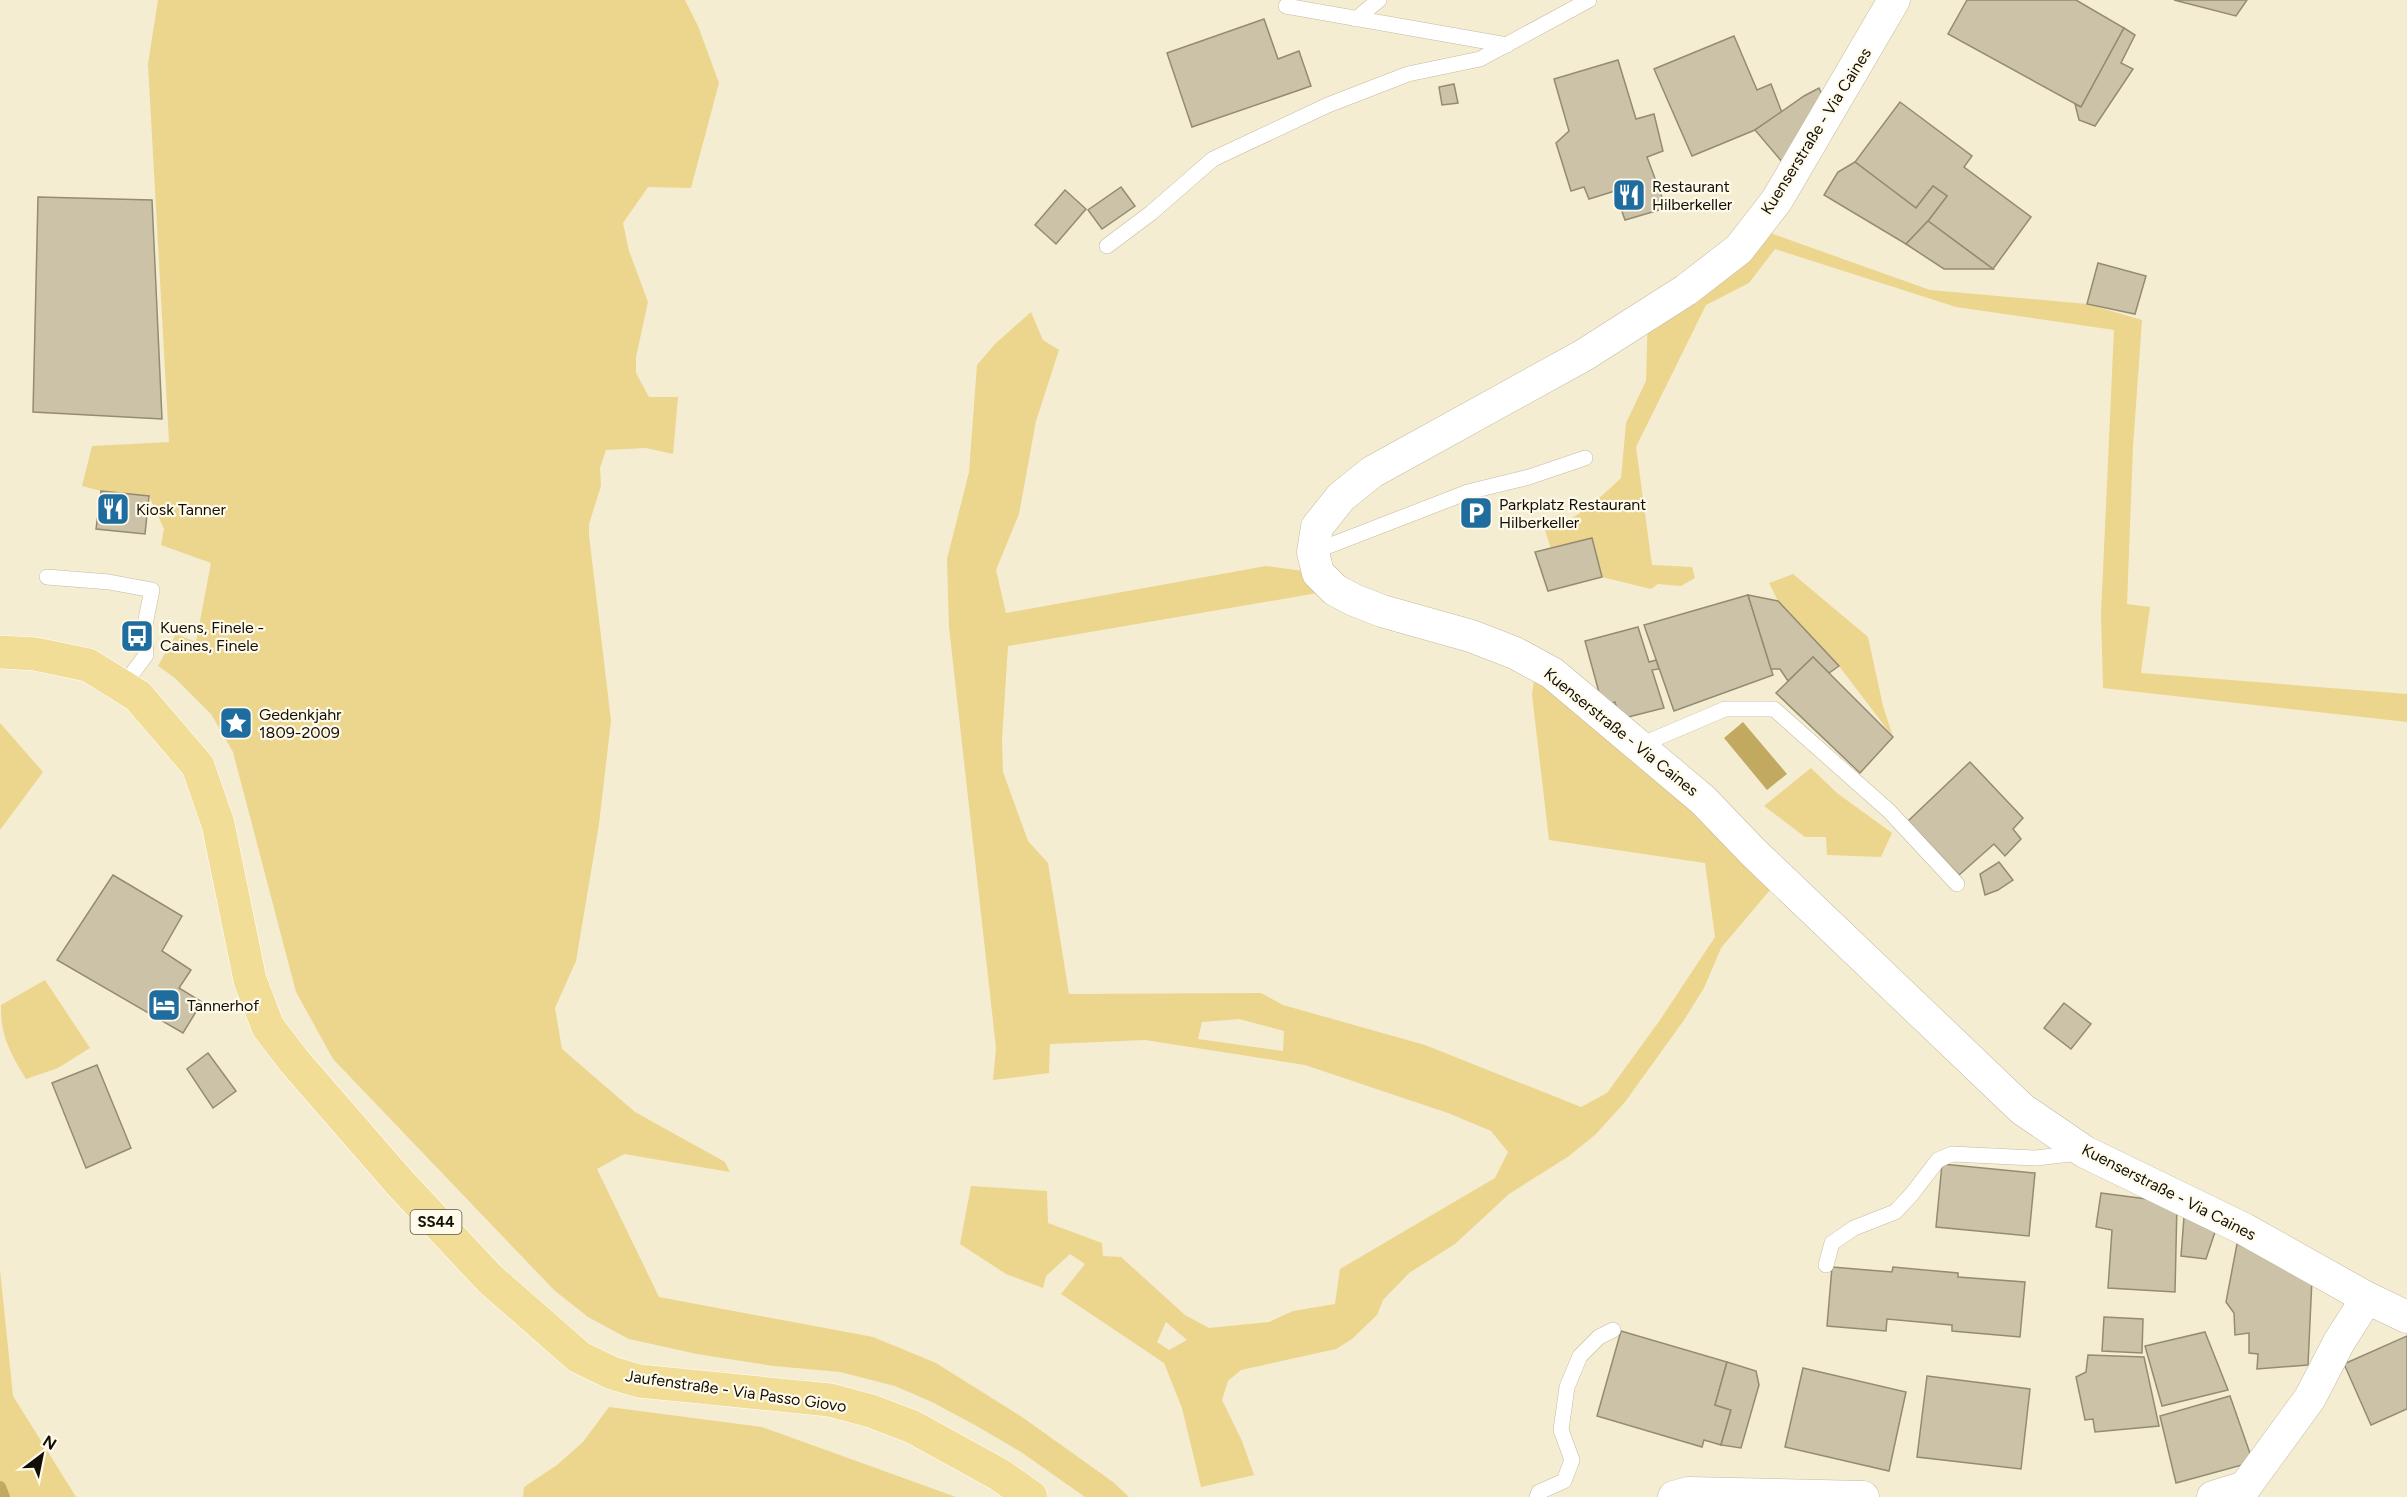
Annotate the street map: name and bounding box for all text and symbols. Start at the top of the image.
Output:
street label: Kuenserstraße - Via Caines [1757,44,1875,218]
restaurant icon: Restaurant Hilberkeller [1611,177,1647,213]
place label: Restaurant Hilberkeller [1652,177,1733,214]
restaurant icon: Kiosk Tanner [95,491,131,527]
parking icon: Parkplatz Restaurant Hilberkeller [1458,495,1494,531]
place label: Parkplatz Restaurant Hilberkeller [1499,495,1646,532]
place label: Kiosk Tanner [136,500,227,519]
bus stop icon: Kuens, Finele - Caines, Finele [119,618,155,654]
place label: Kuens, Finele - Caines, Finele [160,618,264,655]
street label: Kuenserstraße - Via Caines [1540,664,1702,800]
place icon: Gedenkjahr 1809-2009 [218,705,254,741]
place label: Gedenkjahr 1809-2009 [259,705,342,742]
hotel icon: Tannerhof [146,987,182,1023]
place label: Tannerhof [187,996,259,1015]
street label: Kuenserstraße - Via Caines [2079,1140,2259,1244]
road number: SS44 [410,1210,462,1234]
street label: Jaufenstraße - Via Passo Giovo [624,1366,848,1416]
north arrow [12,1425,72,1485]
text: N [39,1431,60,1454]

